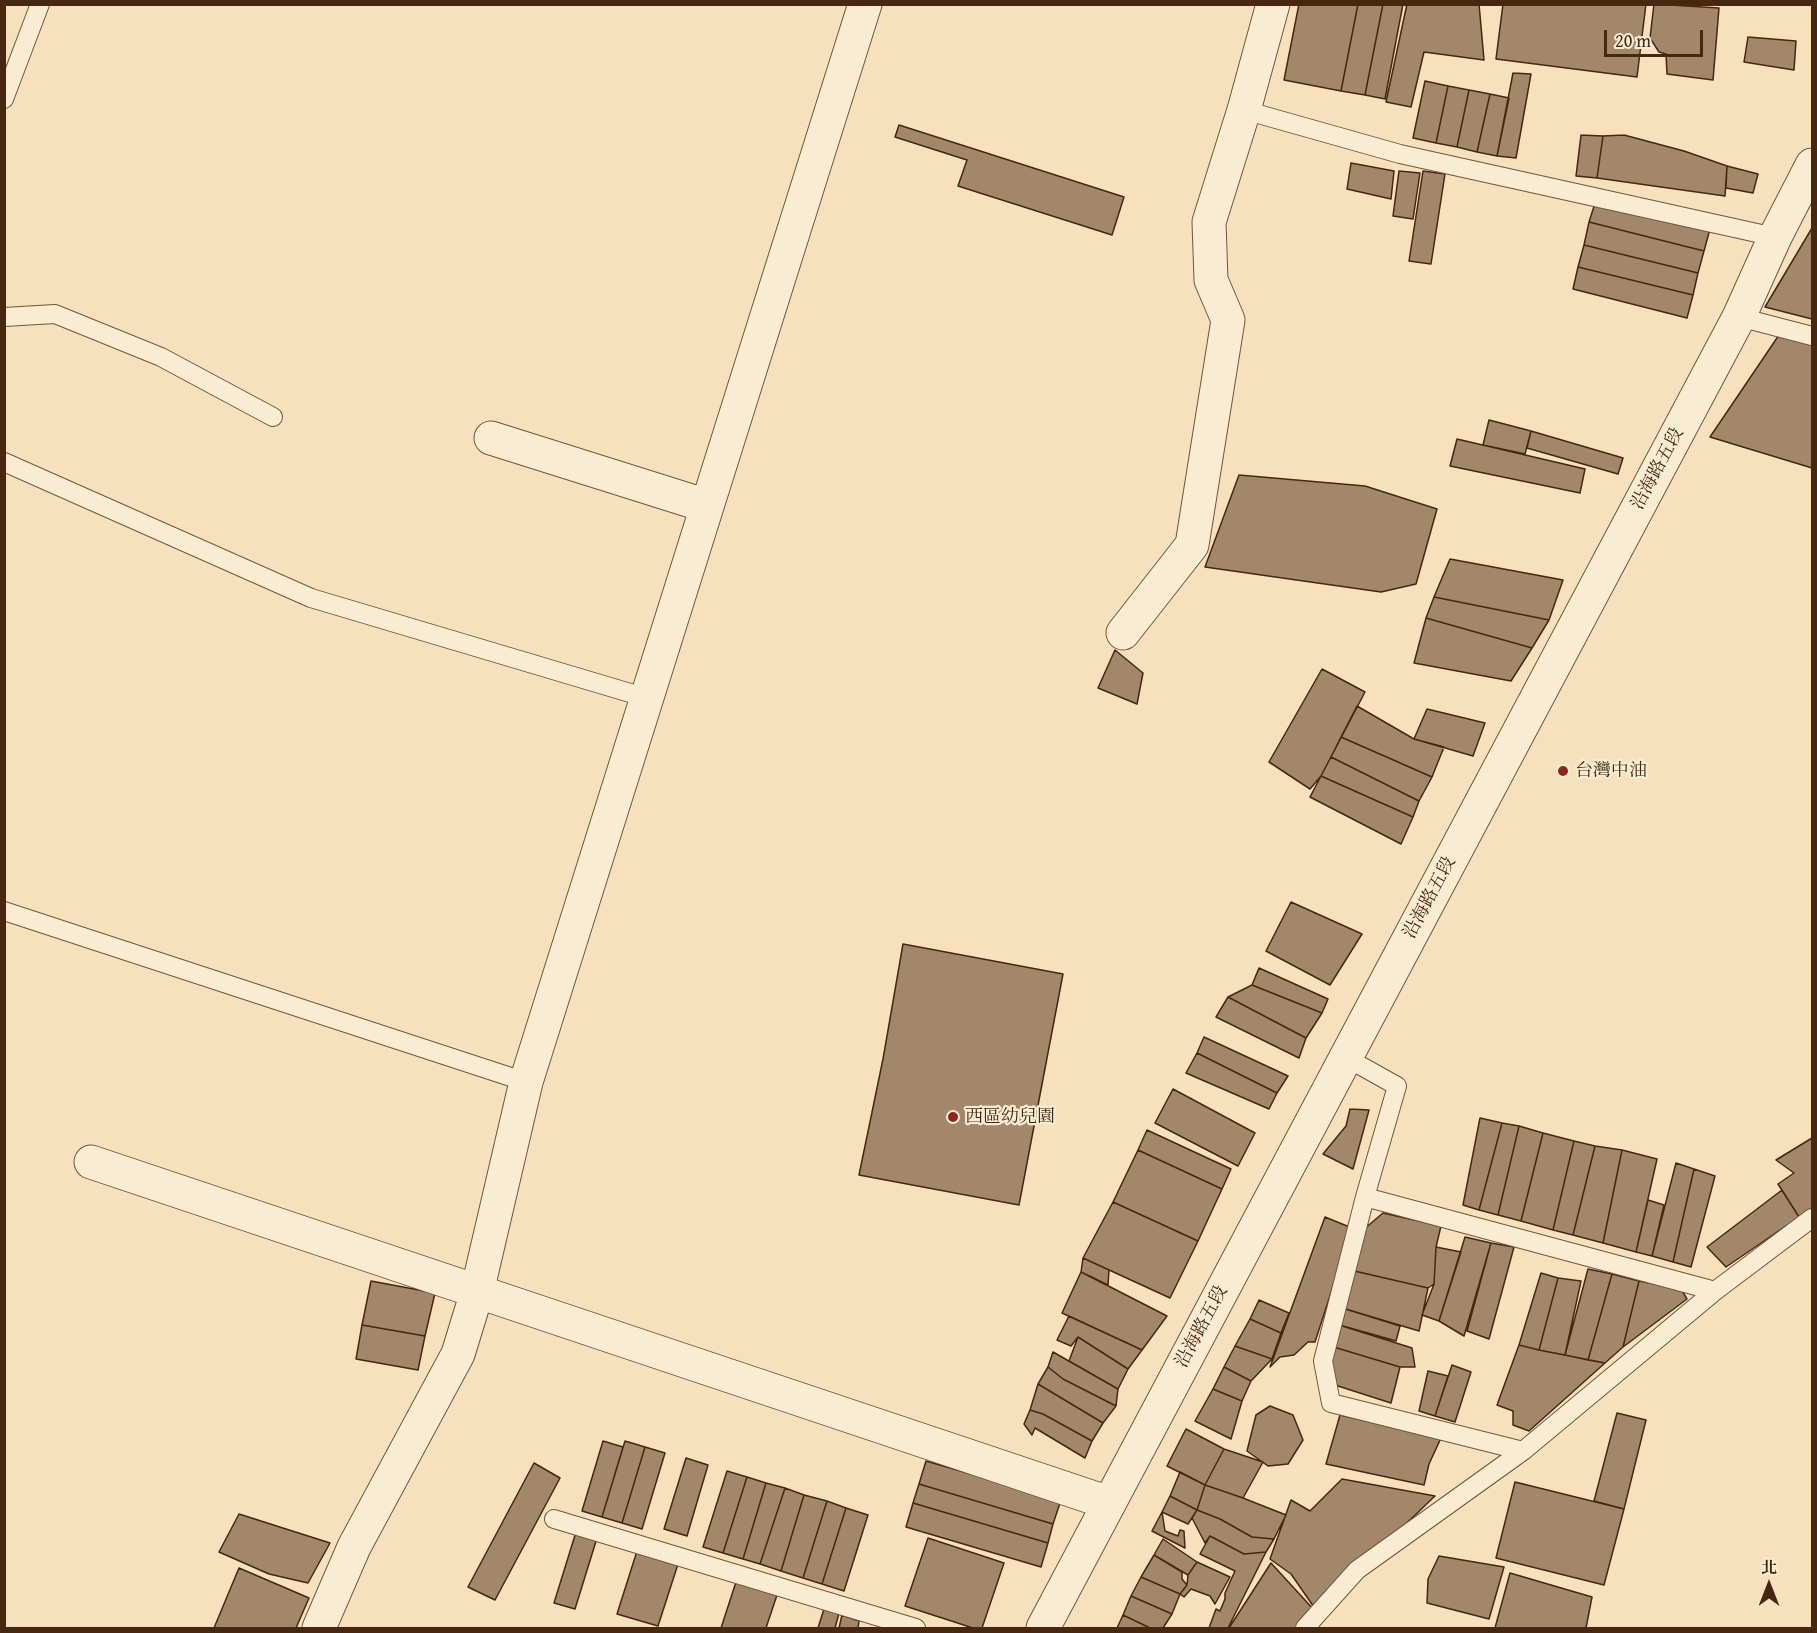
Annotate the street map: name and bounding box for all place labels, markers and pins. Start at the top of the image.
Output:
place label: 台灣中油 [1575,760,1647,782]
marker: 台灣中油 [1556,764,1570,778]
place label: 西區幼兒園 [965,1106,1055,1128]
marker: 西區幼兒園 [946,1110,960,1124]

